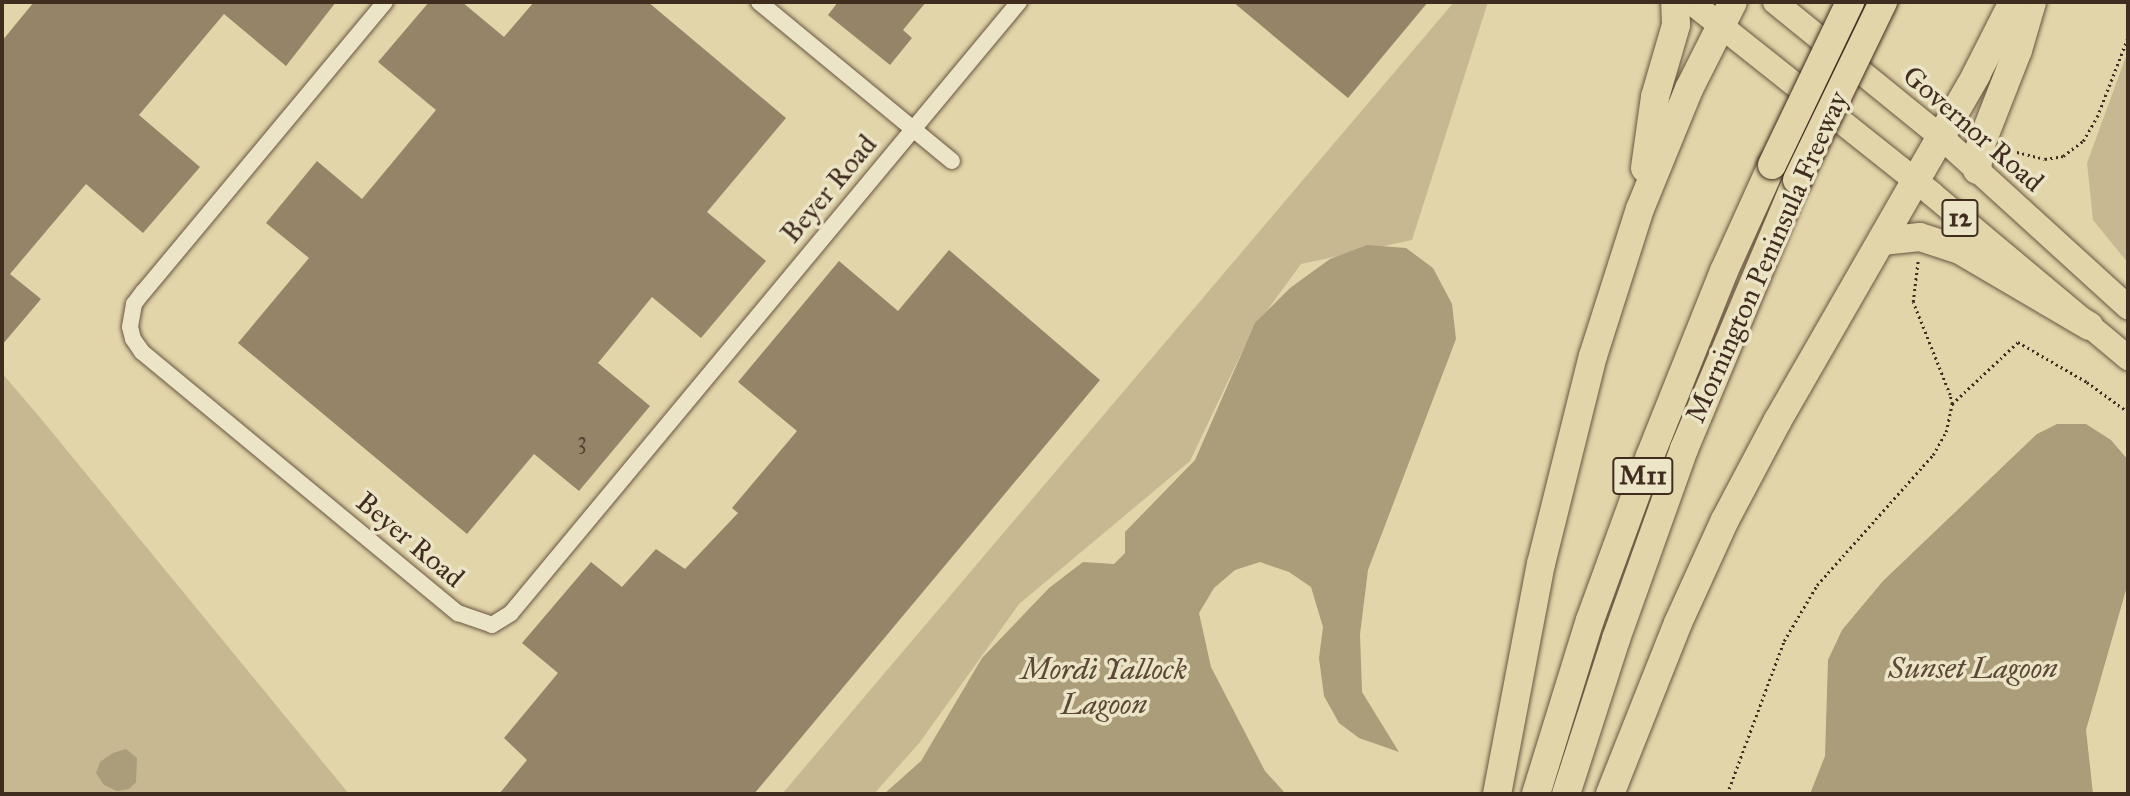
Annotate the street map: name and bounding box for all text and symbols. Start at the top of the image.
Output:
street label: Governor Road [1896,59,2050,199]
street label: Mornington Peninsula Freeway [1679,86,1855,428]
street label: Beyer Road [774,128,884,250]
road number: 12 [1941,196,1979,240]
house number: 3 [577,427,587,455]
road number: M11 [1612,454,1674,498]
street label: Beyer Road [349,485,471,595]
water label: Sunset Lagoon [1888,650,2058,686]
water label: Mordi Yallock Lagoon [1021,651,1187,722]

